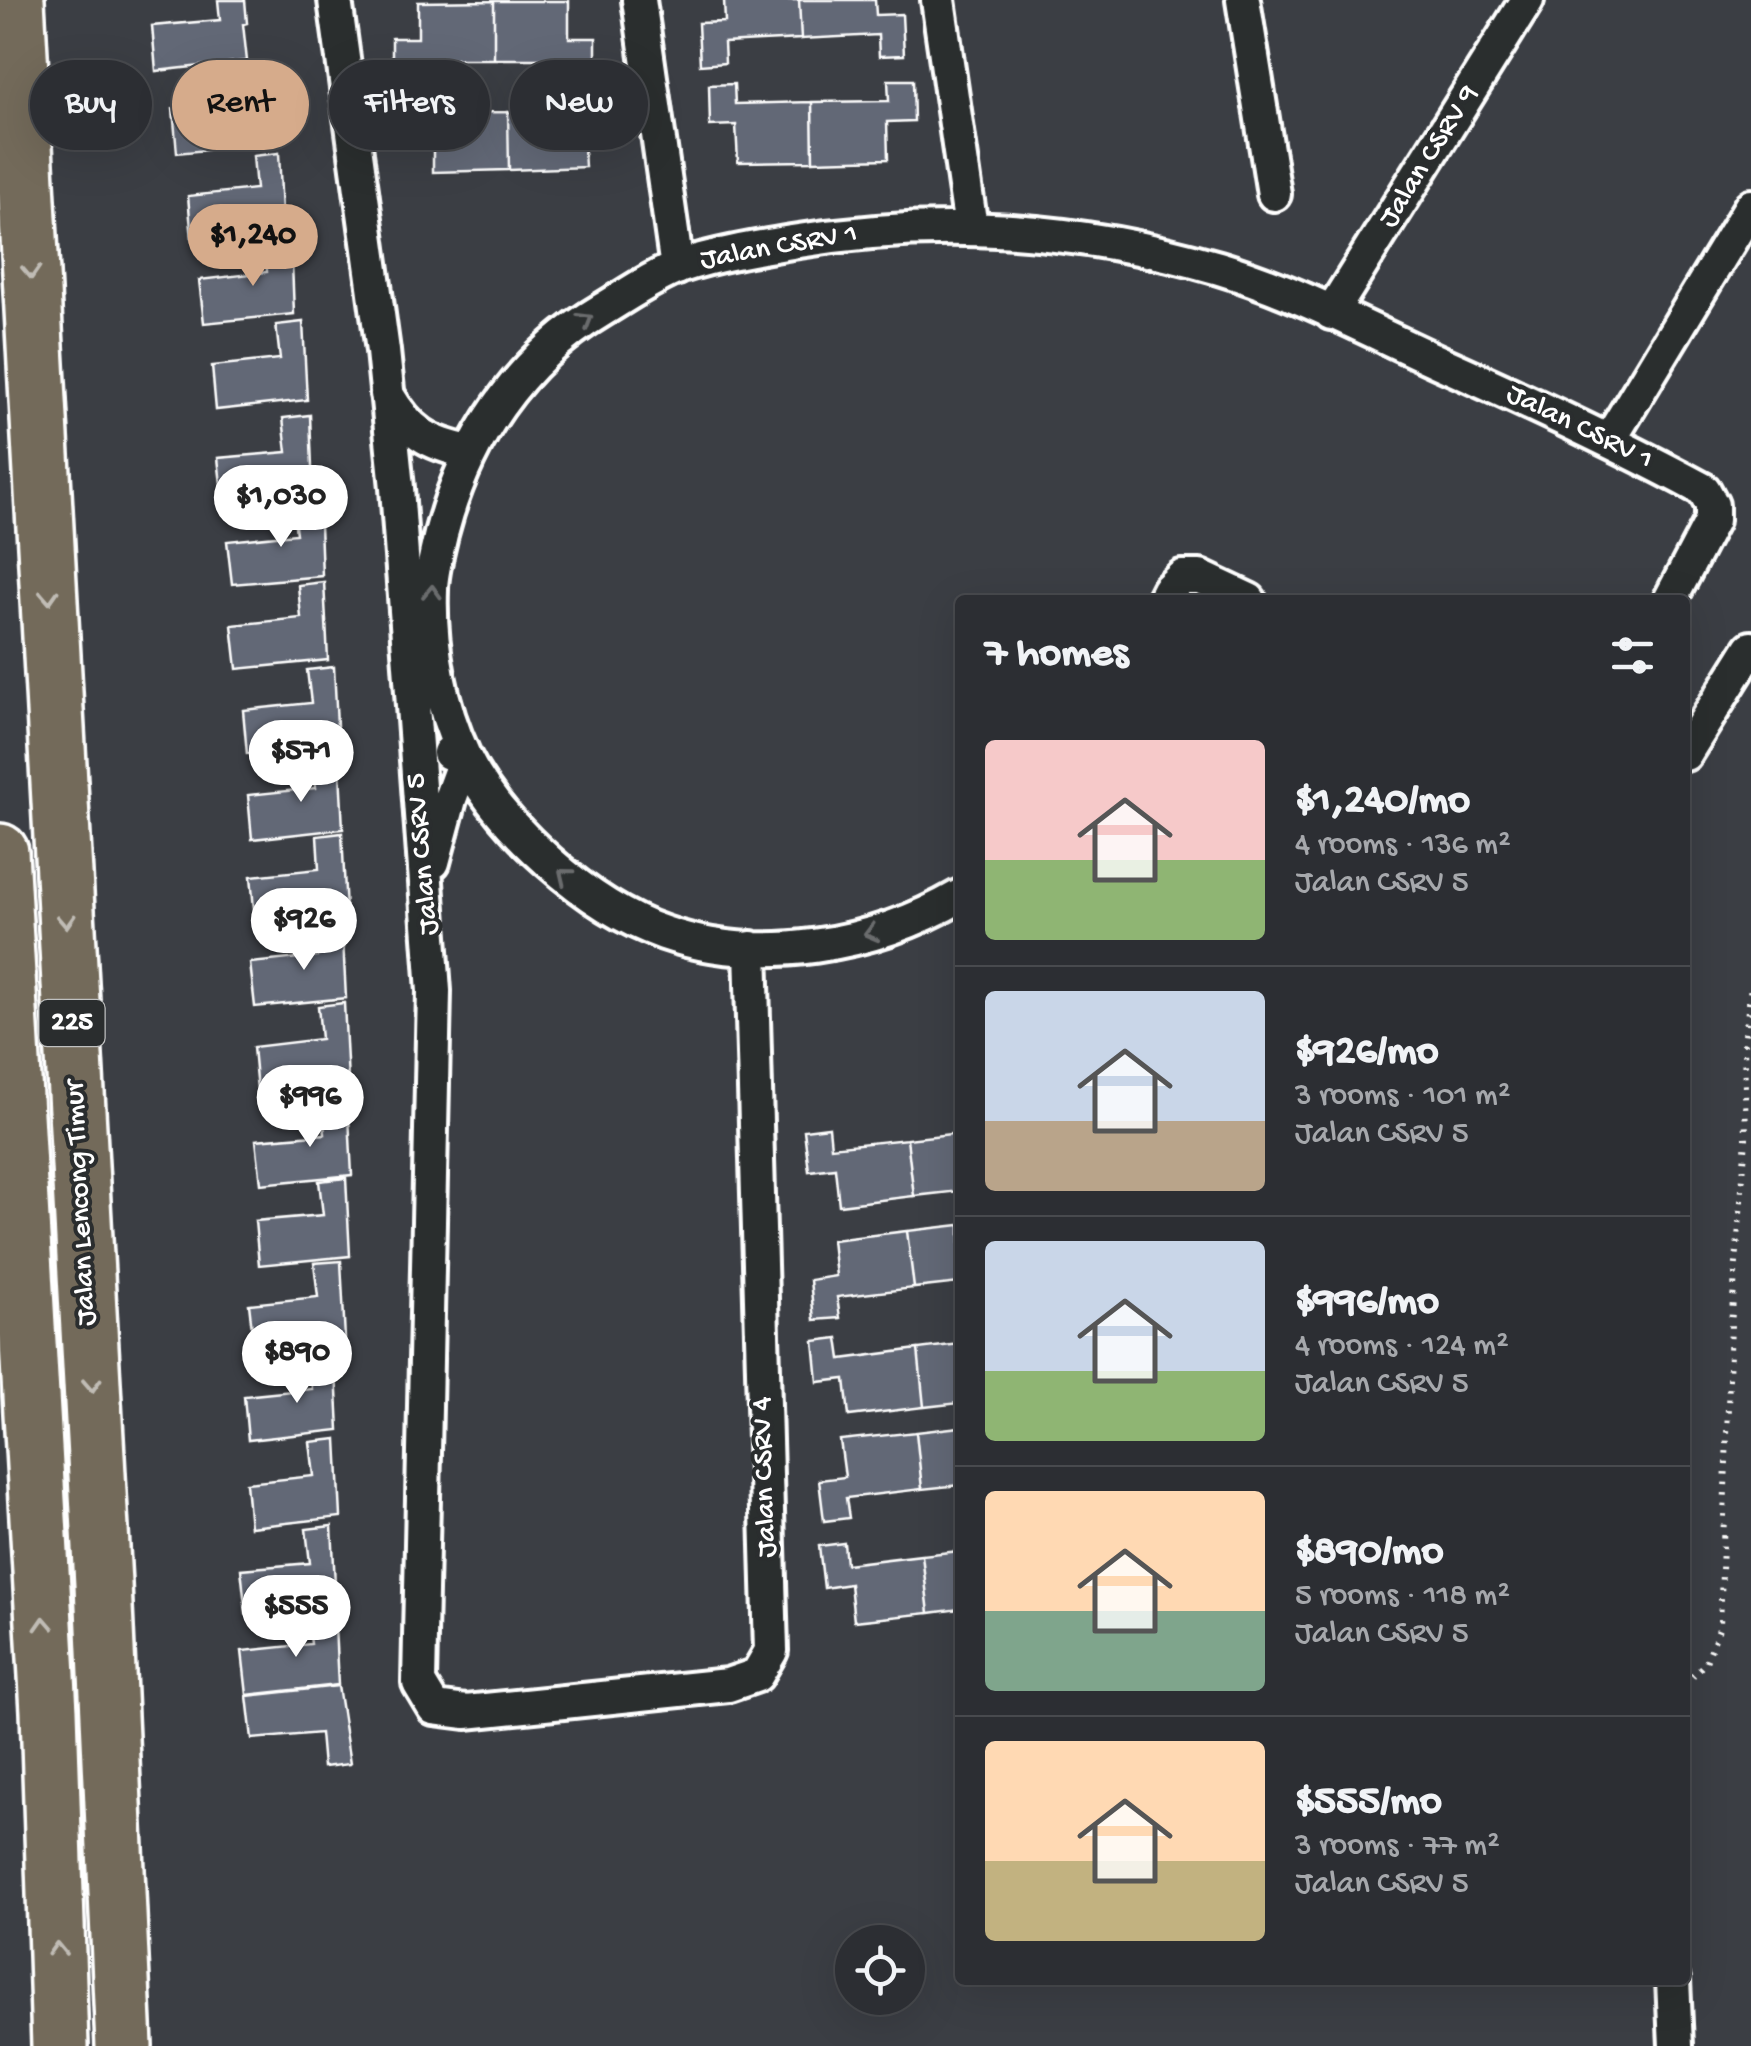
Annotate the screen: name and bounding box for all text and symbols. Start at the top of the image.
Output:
chip: Buy [30,60,152,150]
chip: Rent [172,60,309,150]
chip: Filters [329,60,490,150]
chip: New [510,60,648,150]
street label: Jalan CSRV 9 [1372,79,1488,235]
pin: $1,240 [172,204,334,289]
text: $1,240 [210,217,296,255]
street label: Jalan CSRV 1 [698,217,860,279]
one-way arrow [20,265,41,281]
one-way arrow [575,312,593,332]
street label: Jalan CSRV 1 [1500,377,1658,479]
pin: $1,030 [200,465,362,550]
text: $1,030 [236,478,326,516]
one-way arrow [422,584,443,600]
one-way arrow [38,589,59,605]
icon: filters [1605,628,1660,683]
text: 7 homes [985,631,1128,680]
pin: $571 [242,720,360,805]
text: $571 [271,733,331,771]
street label: Jalan CSRV 5 [399,771,449,937]
text: $1,240/mo [1295,778,1470,827]
icon: home [1065,780,1185,900]
text: 4 rooms · 136 m² [1295,827,1511,865]
text: Jalan CSRV 5 [1295,865,1468,903]
one-way arrow [558,869,576,887]
pin: $926 [245,888,363,973]
text: $926 [273,901,335,939]
one-way arrow [55,914,76,930]
one-way arrow [862,922,880,943]
road number: 225 [40,1000,104,1046]
text: $926/mo [1295,1029,1439,1078]
icon: home [1065,1031,1185,1151]
pin: $996 [251,1065,369,1150]
street label: Jalan Lencong Timur [58,1077,106,1327]
text: $996 [279,1078,341,1116]
text: 3 rooms · 101 m² [1295,1078,1510,1116]
text: Jalan CSRV 5 [1295,1116,1468,1154]
text: $996/mo [1295,1279,1439,1328]
icon: home [1065,1281,1185,1401]
pin: $890 [238,1321,356,1406]
text: 4 rooms · 124 m² [1295,1328,1509,1366]
text: $890 [264,1334,330,1372]
text: Jalan CSRV 5 [1295,1366,1468,1404]
one-way arrow [81,1378,102,1394]
street label: Jalan CSRV 4 [746,1396,786,1558]
text: $890/mo [1295,1529,1443,1578]
icon: home [1065,1531,1185,1651]
pin: $555 [237,1575,355,1660]
text: 5 rooms · 118 m² [1295,1578,1510,1616]
text: $555 [264,1588,328,1626]
one-way arrow [34,1615,55,1631]
text: Jalan CSRV 5 [1295,1616,1468,1654]
text: $555/mo [1295,1779,1442,1828]
icon: home [1065,1781,1185,1901]
text: 3 rooms · 77 m² [1295,1828,1500,1866]
text: Jalan CSRV 5 [1295,1866,1468,1904]
map controls [835,1925,925,2015]
button: locate [835,1925,925,2015]
one-way arrow [46,1940,67,1956]

